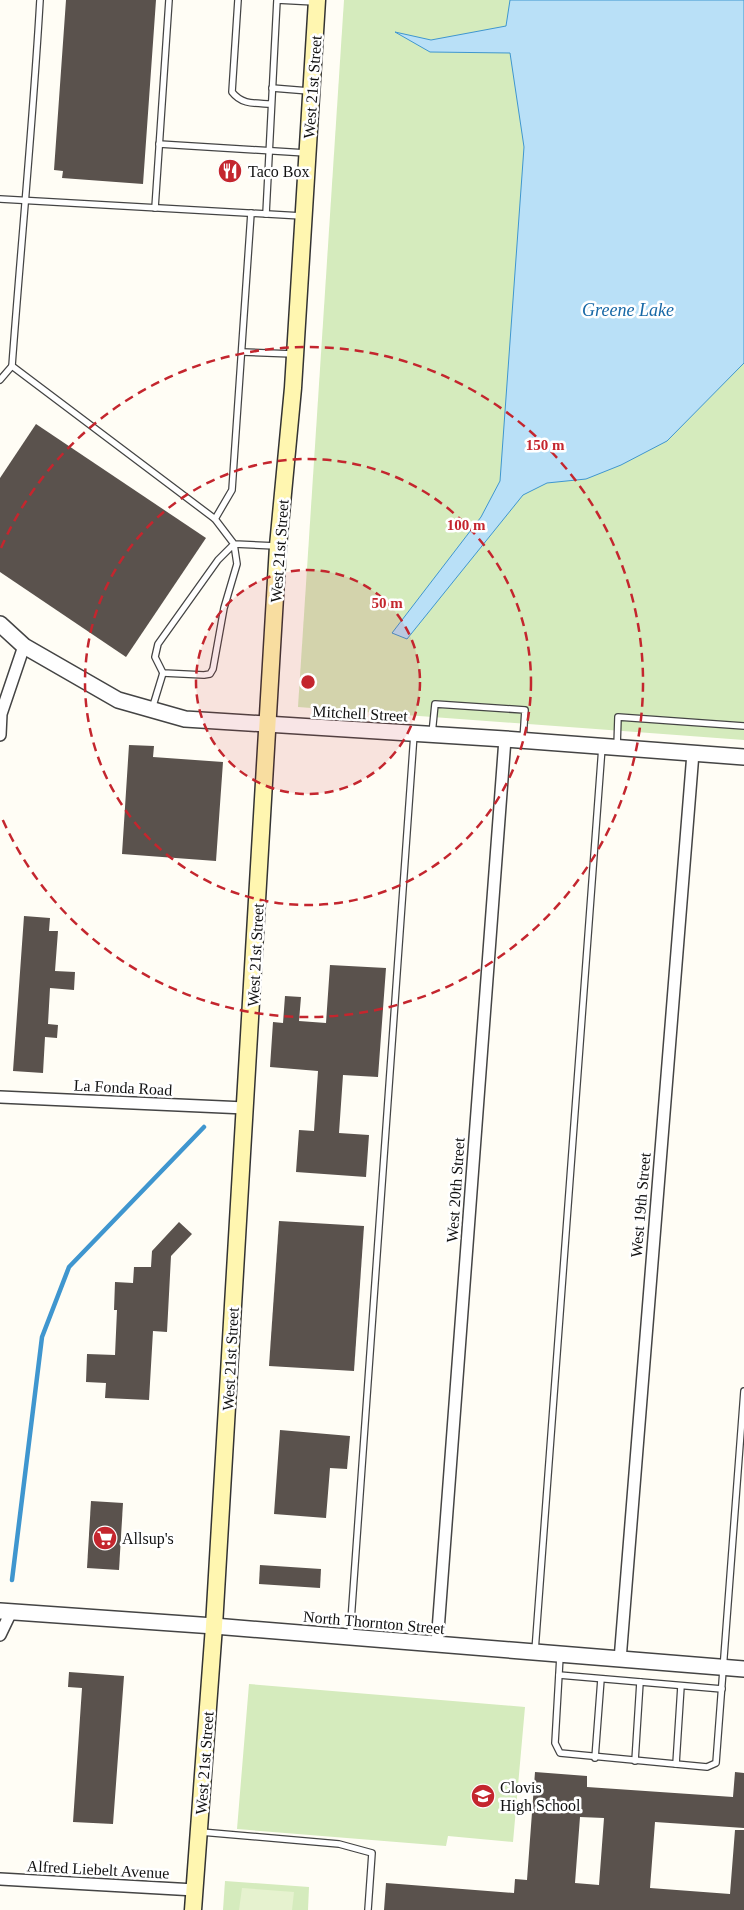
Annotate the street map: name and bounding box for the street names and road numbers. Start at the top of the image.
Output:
street label: West 21st Street [300,34,325,139]
street label: West 21st Street [267,498,292,603]
street label: Mitchell Street [312,703,409,725]
street label: West 21st Street [244,902,267,1007]
street label: La Fonda Road [73,1076,173,1099]
street label: West 20th Street [443,1136,468,1243]
street label: West 19th Street [627,1151,654,1258]
street label: West 21st Street [219,1306,242,1411]
street label: North Thornton Street [303,1608,446,1637]
street label: West 21st Street [192,1710,217,1815]
street label: Alfred Liebelt Avenue [26,1857,170,1882]

